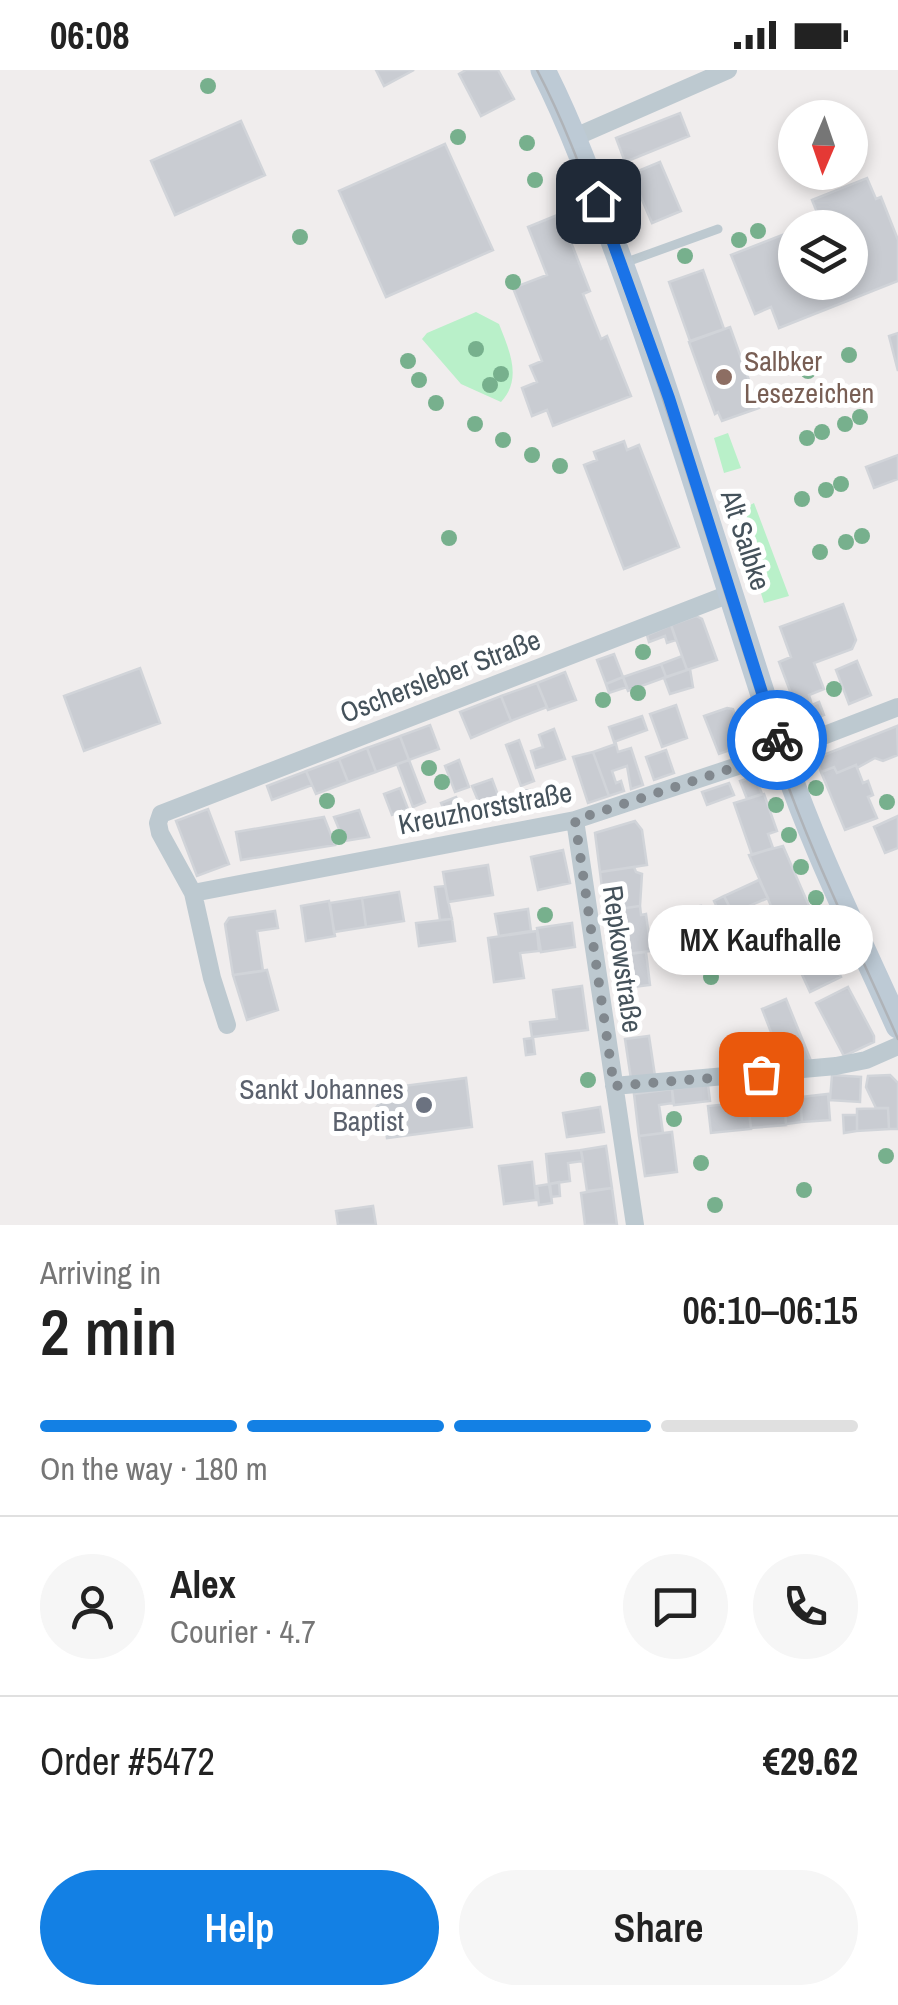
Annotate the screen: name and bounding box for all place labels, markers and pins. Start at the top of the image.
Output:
pin [556,159,641,244]
place label: Salbker Lesezeichen [744,342,874,412]
marker: Salbker Lesezeichen [713,366,735,388]
callout: MX Kaufhalle [648,904,874,974]
pin [719,1032,804,1117]
place label: Sankt Johannes Baptist [239,1070,404,1140]
marker: Sankt Johannes Baptist [413,1094,435,1116]

